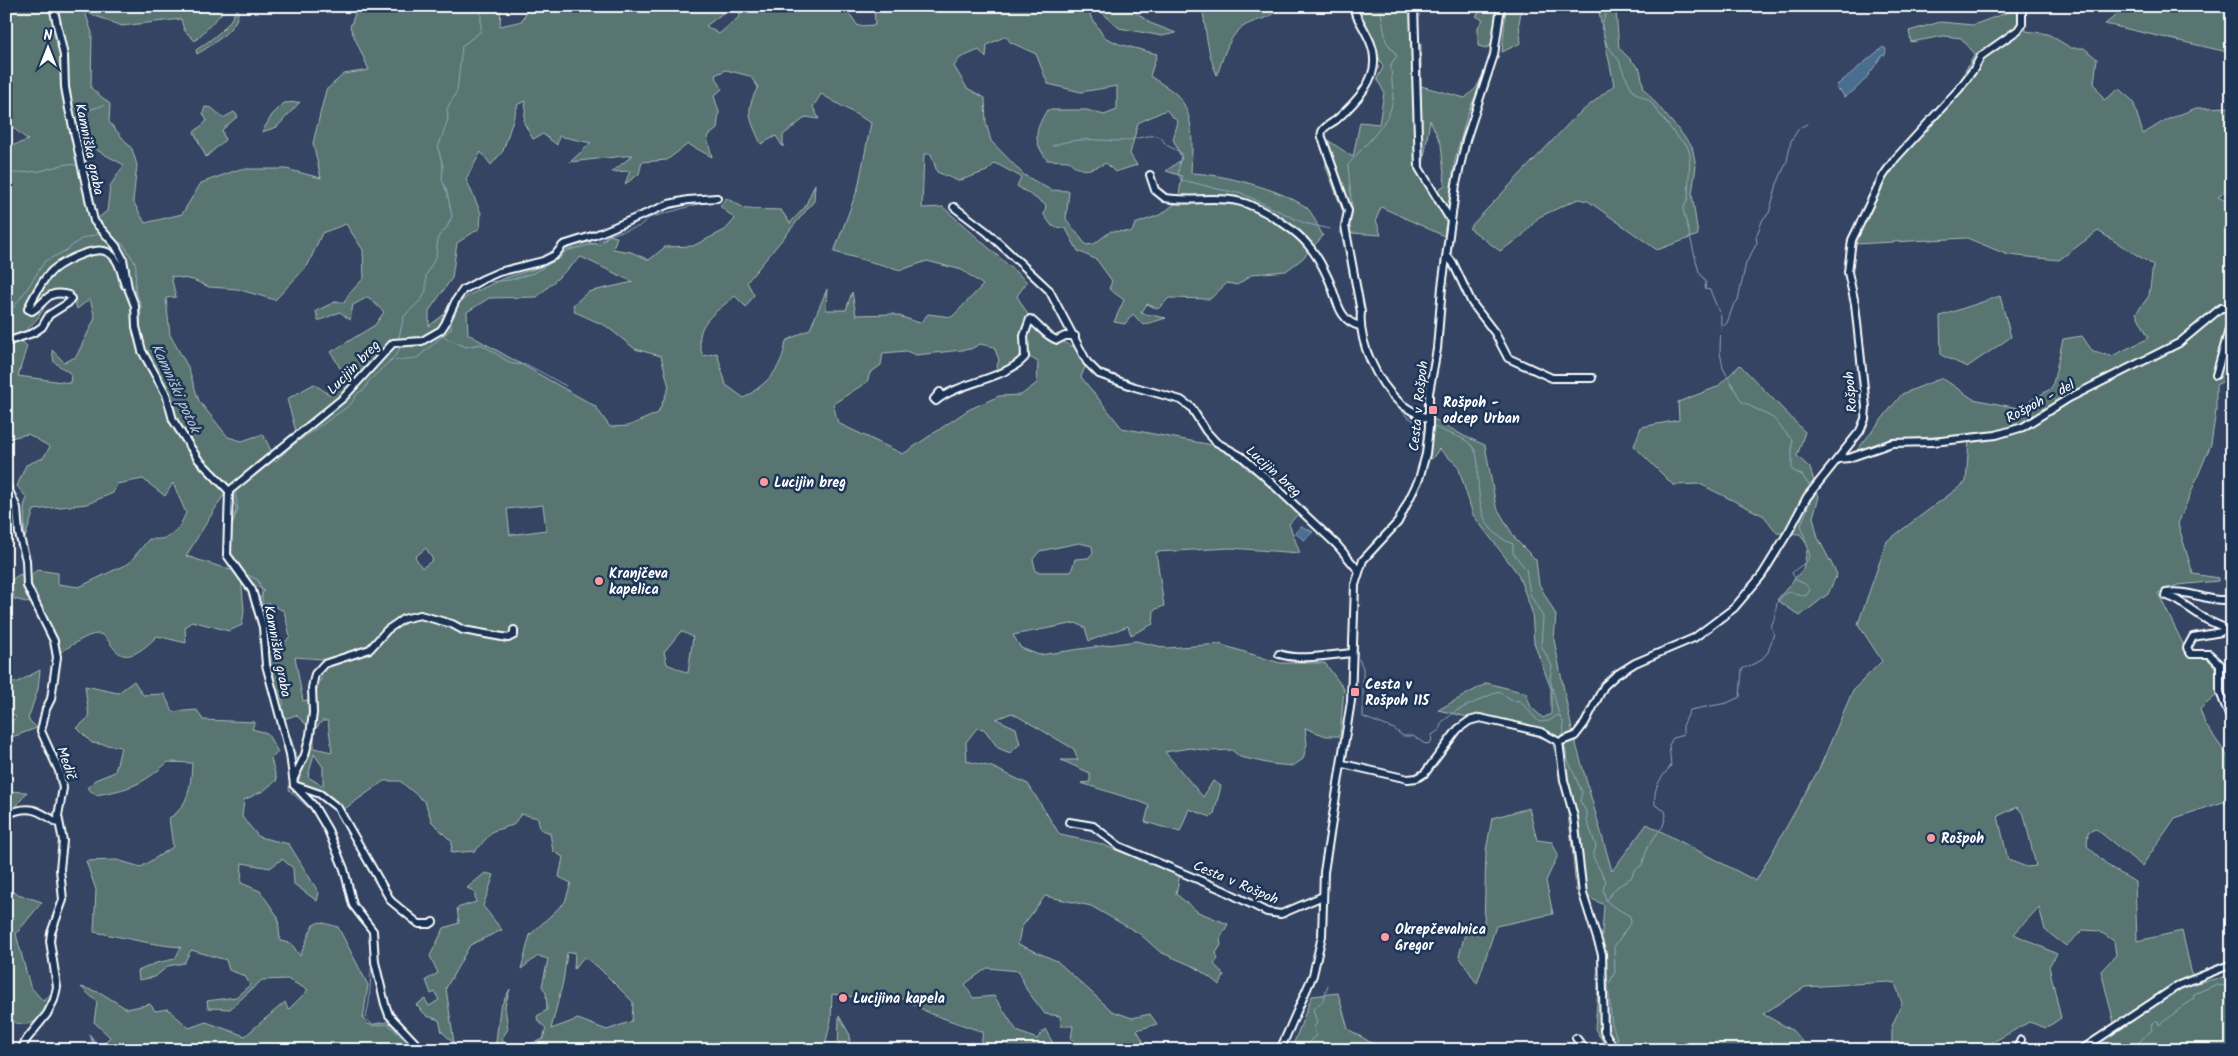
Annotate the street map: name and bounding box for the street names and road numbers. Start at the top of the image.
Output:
street label: Kamniška graba [69,101,109,197]
street label: Lucijin breg [322,335,386,400]
street label: Cesta v Rošpoh [1403,360,1435,452]
street label: Rošpoh [1838,371,1864,413]
street label: Rošpoh - del [2002,374,2079,429]
street label: Lucijin breg [1240,441,1306,503]
street label: Kamniška graba [257,603,297,699]
street label: Medič [50,744,82,784]
street label: Cesta v Rošpoh [1190,855,1282,911]

